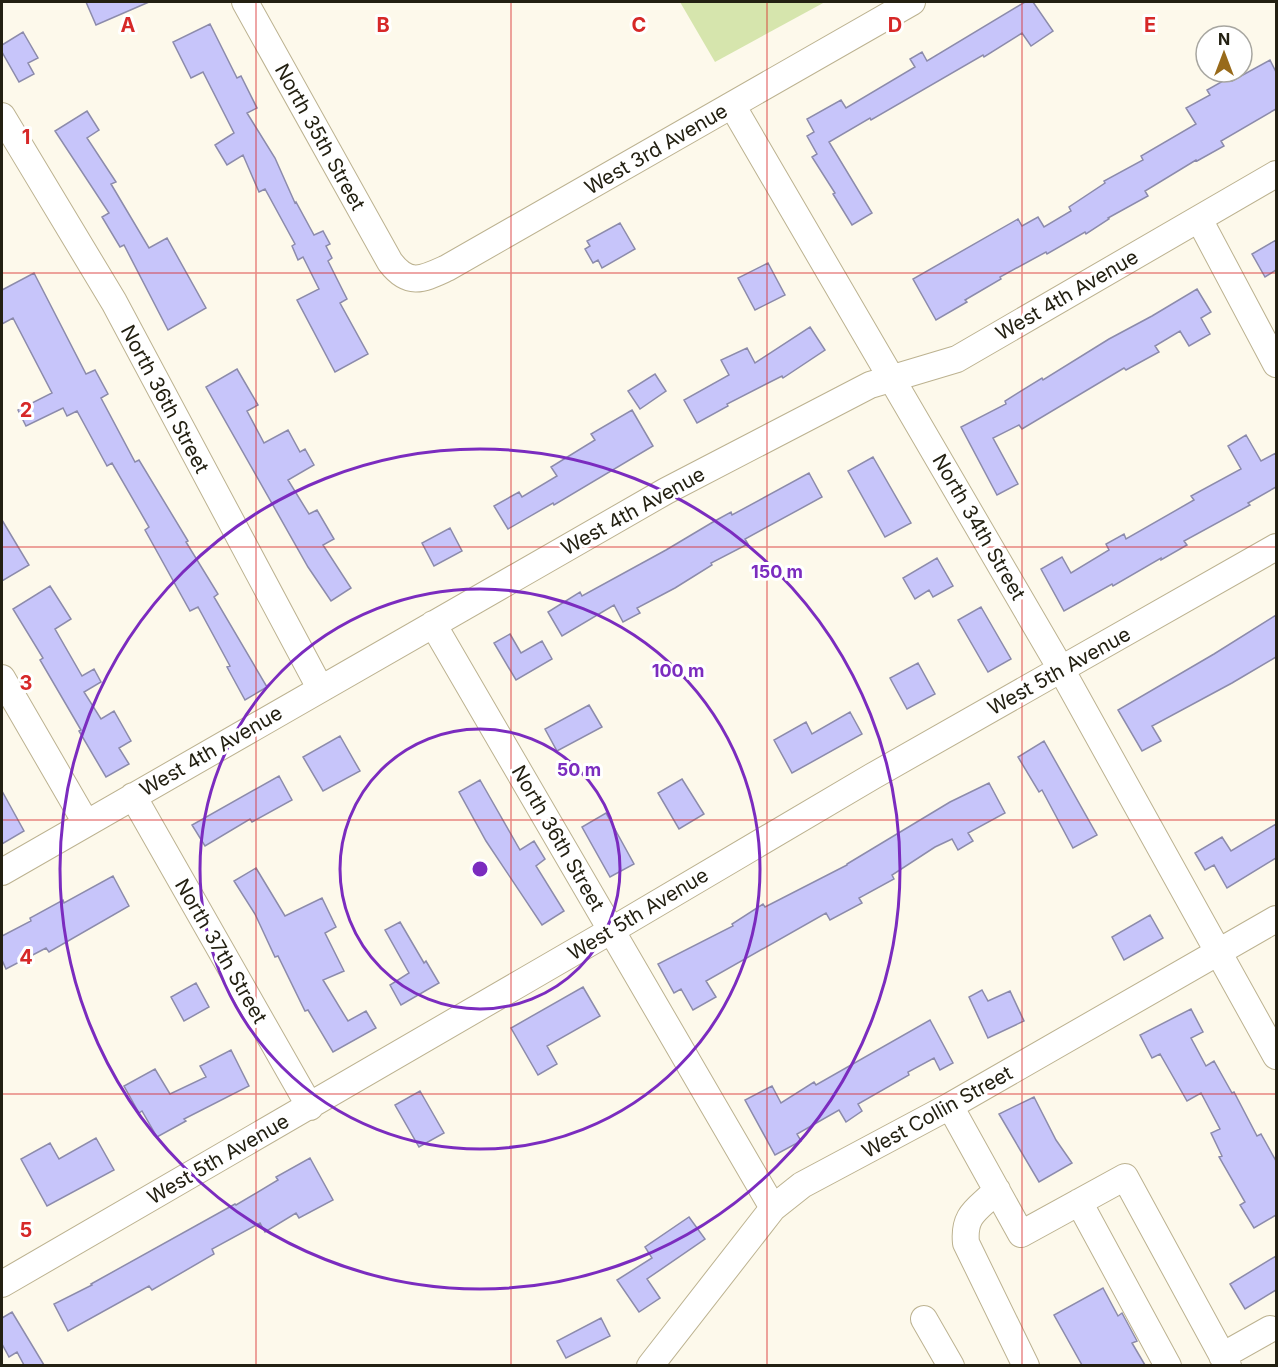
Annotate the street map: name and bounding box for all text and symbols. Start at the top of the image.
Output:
text: A [121,13,136,37]
text: B [376,13,390,37]
text: C [632,13,646,37]
text: D [888,13,902,37]
text: E [1144,13,1156,37]
north arrow [1194,24,1254,84]
text: N [1218,29,1230,49]
street label: North 35th Street [270,60,370,215]
street label: West 3rd Avenue [580,98,732,200]
text: 1 [22,125,30,149]
street label: West 4th Avenue [992,245,1142,345]
street label: North 36th Street [116,321,214,477]
text: 2 [20,398,32,422]
street label: North 34th Street [927,450,1031,605]
street label: West 4th Avenue [557,462,709,560]
text: 150 m [751,561,803,582]
street label: West 5th Avenue [983,622,1135,720]
text: 100 m [652,660,704,681]
text: 3 [20,671,32,695]
street label: West 4th Avenue [136,701,286,801]
text: 50 m [557,759,601,780]
street label: North 36th Street [507,761,610,915]
centre of rings [470,859,490,879]
street label: West 5th Avenue [563,863,713,965]
street label: North 37th Street [170,874,272,1028]
text: 4 [19,945,33,969]
street label: West Collin Street [858,1061,1017,1163]
street label: West 5th Avenue [143,1109,293,1209]
text: 5 [20,1218,32,1242]

